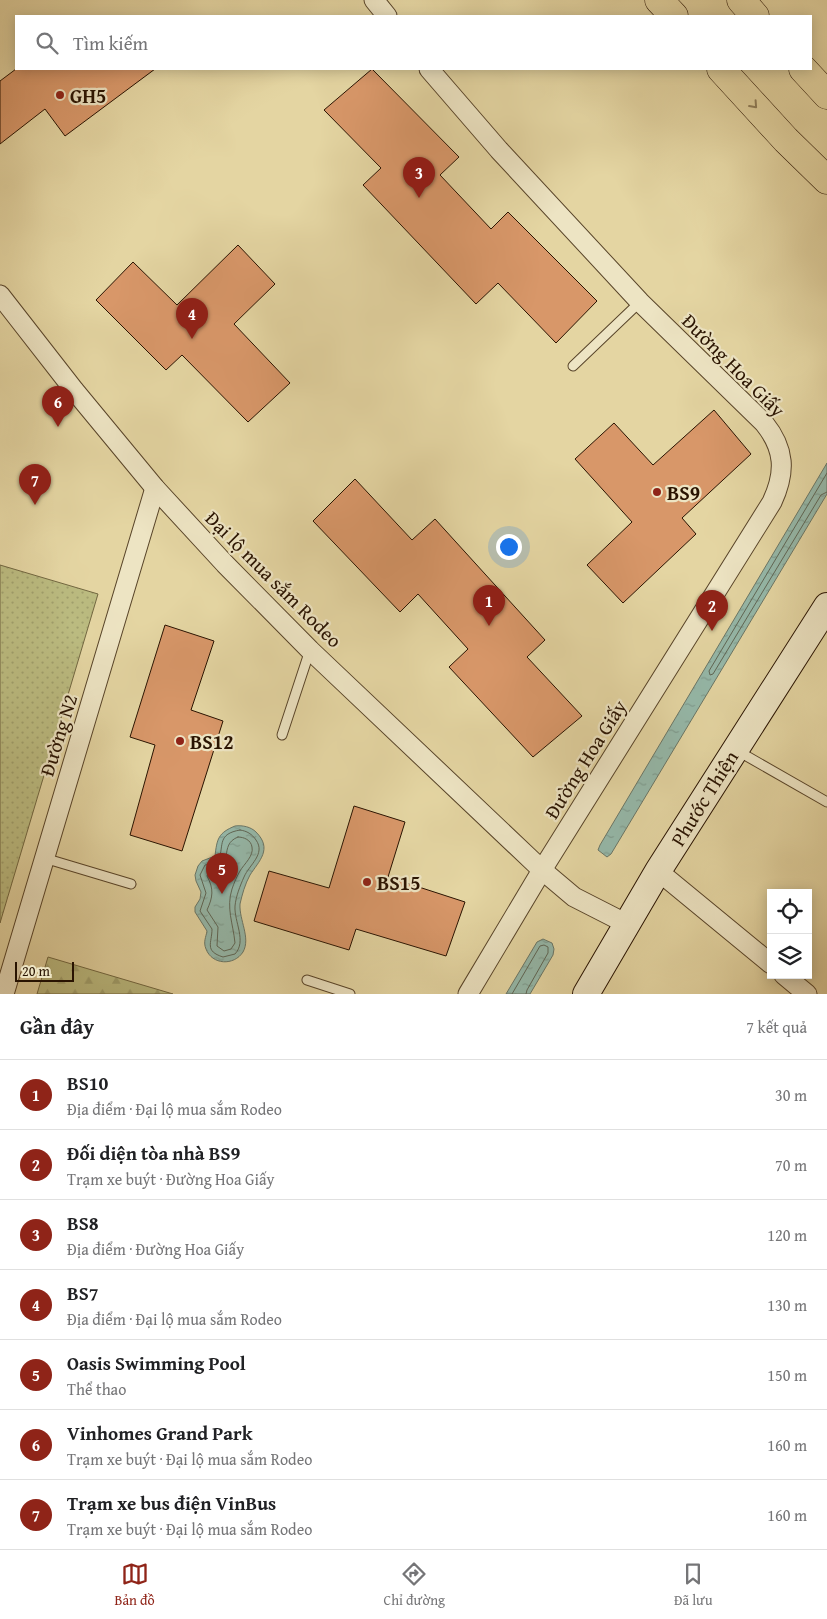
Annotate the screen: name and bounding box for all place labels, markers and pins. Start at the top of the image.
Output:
place label: GH5 [70,81,106,110]
marker: GH5 [54,89,66,101]
pin: 3 [403,157,435,198]
pin: 4 [176,298,208,339]
pin: 6 [42,386,74,427]
pin: 7 [19,464,51,505]
place label: BS9 [667,478,700,507]
marker: BS9 [651,486,663,498]
pin: 1 [473,585,505,626]
pin: 2 [696,590,728,631]
place label: BS12 [190,727,234,756]
marker: BS12 [174,735,186,747]
pin: 5 [206,853,238,894]
place label: BS15 [377,868,421,897]
marker: BS15 [361,876,373,888]

